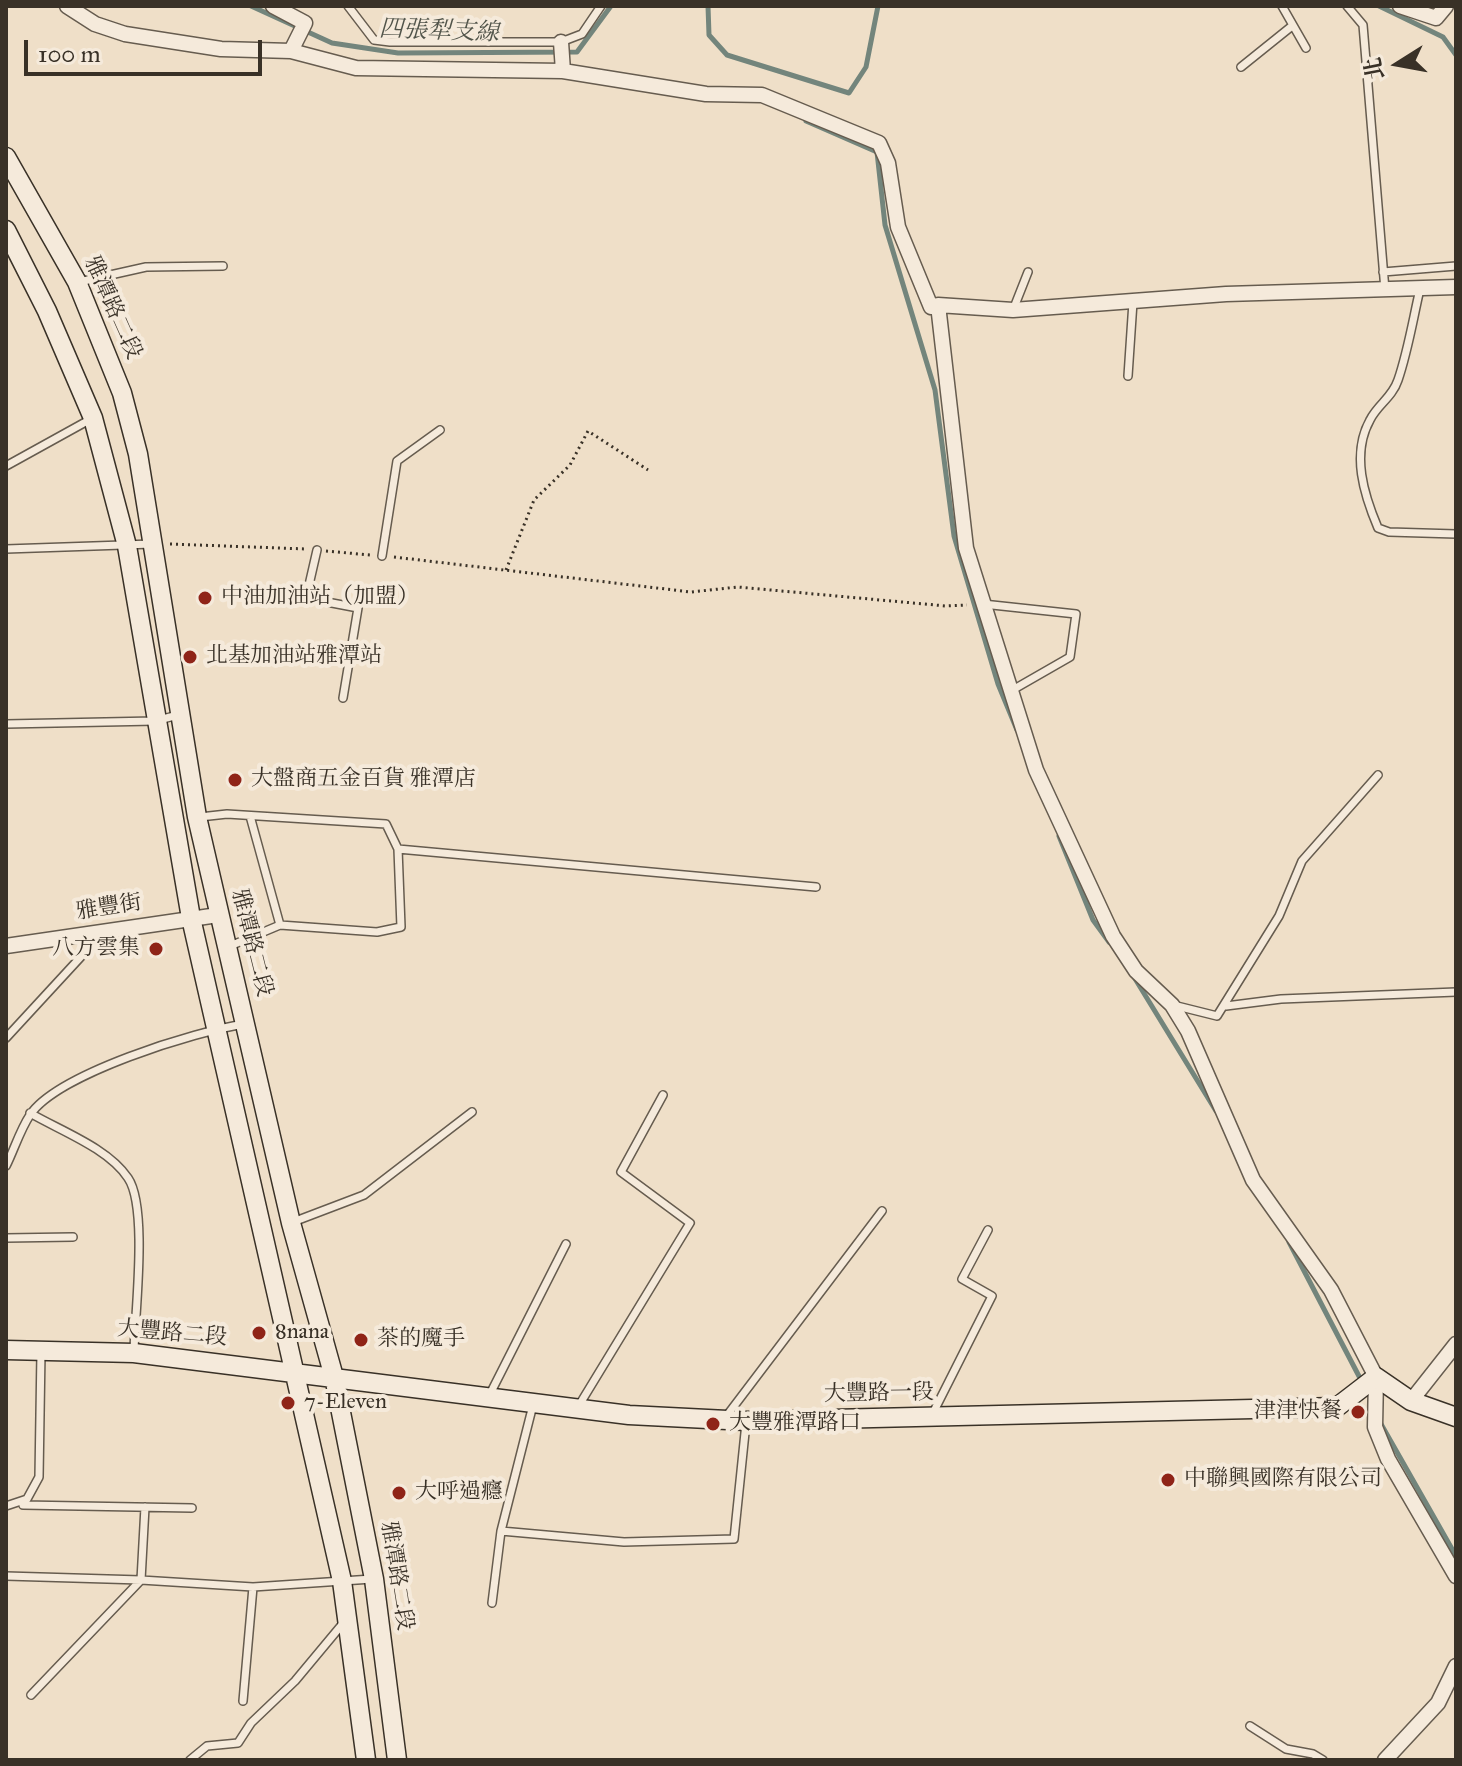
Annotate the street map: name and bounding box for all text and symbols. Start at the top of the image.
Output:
water label: 四張犁支線 [379,16,499,48]
scale bar [28,24,266,74]
north arrow [1358,24,1438,104]
text: 100 m [38,39,101,69]
text: 北 [1359,55,1389,82]
street label: 雅潭路二段 [78,252,146,364]
place label: 中油加油站（加盟） [221,585,419,611]
marker: 中油加油站（加盟） [196,589,214,607]
place label: 北基加油站雅潭站 [206,644,382,670]
marker: 北基加油站雅潭站 [181,648,199,666]
place label: 大盤商五金百貨 雅潭店 [251,767,476,793]
marker: 大盤商五金百貨 雅潭店 [226,771,244,789]
street label: 雅潭路二段 [225,886,277,1000]
street label: 雅豐街 [74,890,144,926]
place label: 八方雲集 [52,936,140,962]
marker: 八方雲集 [147,940,165,958]
street label: 大豐路二段 [116,1316,228,1352]
place label: 8nana [275,1320,329,1346]
marker: 8nana [250,1324,268,1342]
place label: 茶的魔手 [377,1327,465,1353]
marker: 茶的魔手 [352,1331,370,1349]
street label: 大豐路一段 [824,1380,934,1408]
place label: 7-Eleven [304,1390,387,1416]
marker: 7-Eleven [279,1394,297,1412]
place label: 津津快餐 [1254,1399,1342,1425]
marker: 津津快餐 [1349,1403,1367,1421]
place label: 大豐雅潭路口 [729,1411,861,1437]
marker: 大豐雅潭路口 [704,1415,722,1433]
place label: 中聯興國際有限公司 [1184,1467,1382,1493]
marker: 中聯興國際有限公司 [1159,1471,1177,1489]
place label: 大呼過癮 [415,1480,503,1506]
marker: 大呼過癮 [390,1484,408,1502]
street label: 雅潭路二段 [374,1520,418,1632]

